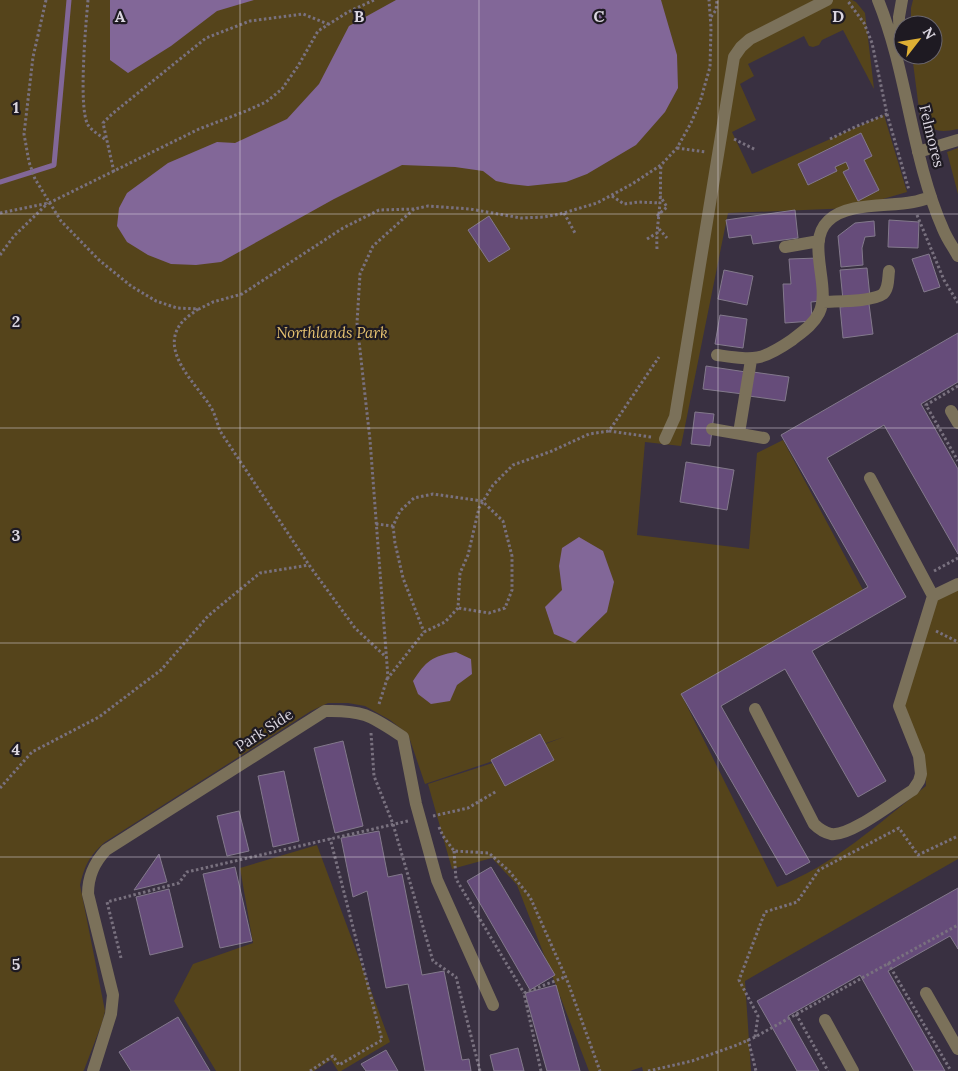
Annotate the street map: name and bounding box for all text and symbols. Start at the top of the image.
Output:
text: A [115,6,126,26]
text: B [354,6,365,26]
text: C [593,6,605,26]
text: D [832,6,844,26]
north arrow [893,15,943,65]
text: N [919,24,940,43]
text: 1 [13,97,19,117]
street label: Felmores [915,103,949,169]
text: 2 [12,311,20,331]
park label: Northlands Park [276,323,388,342]
text: 3 [12,525,21,545]
street label: Park Side [232,704,296,756]
text: 4 [12,739,21,759]
text: 5 [12,954,21,974]

